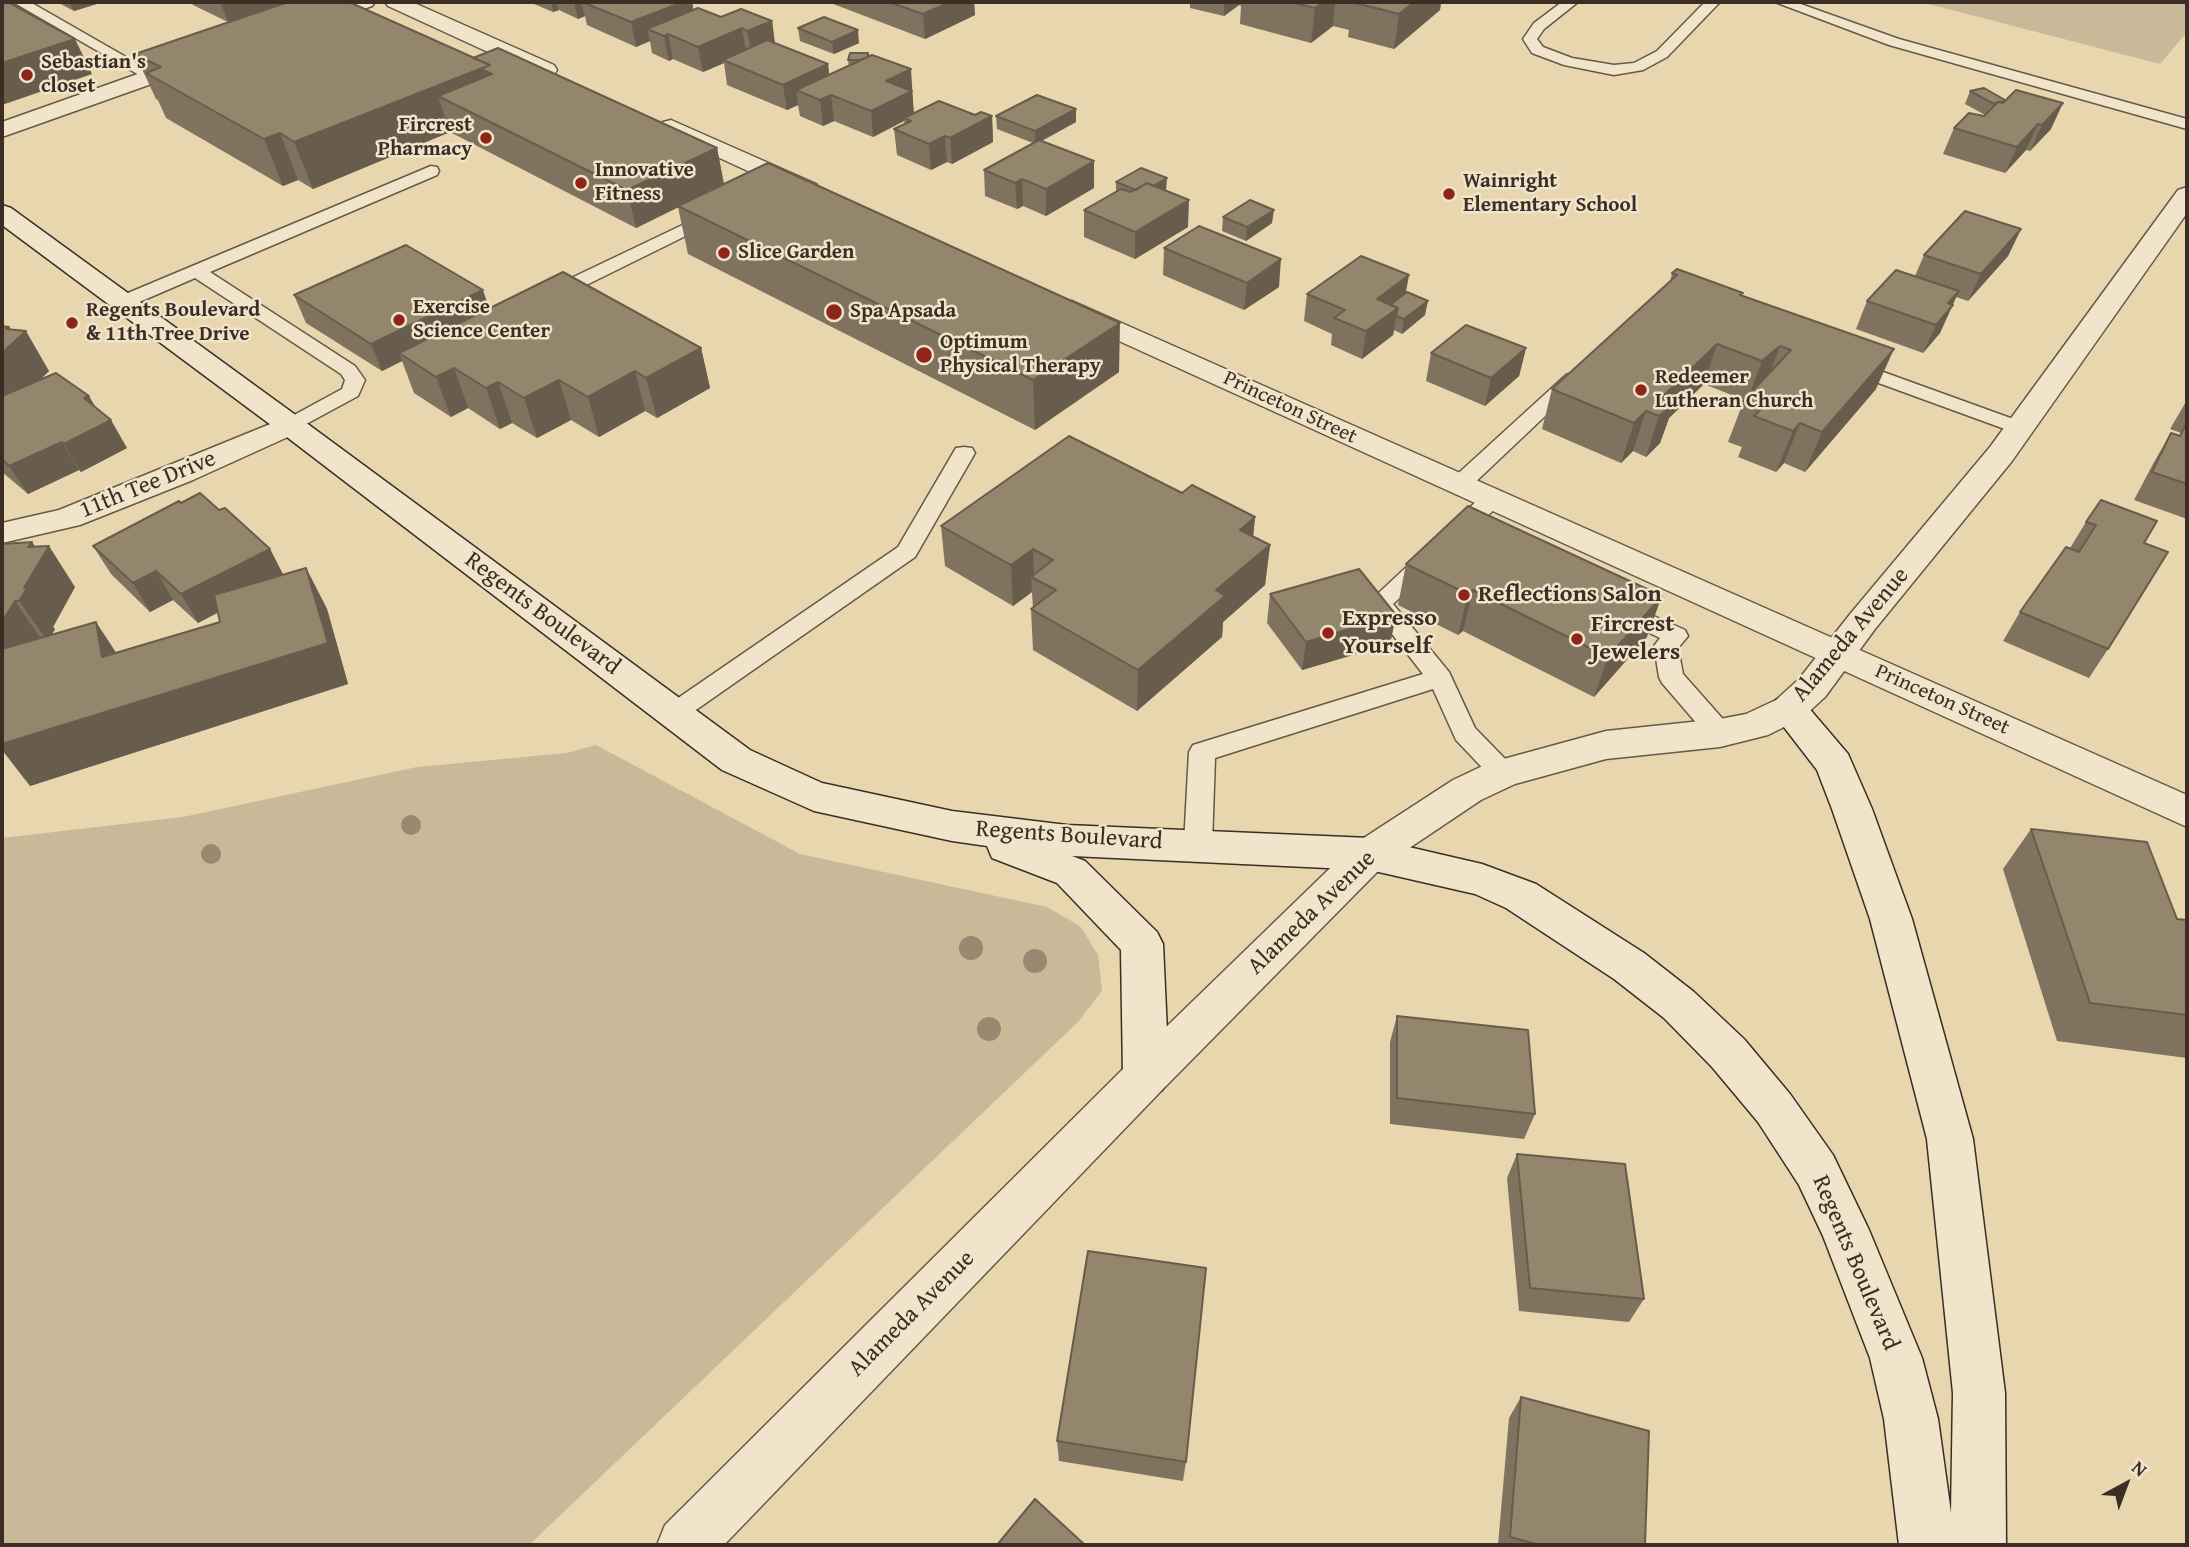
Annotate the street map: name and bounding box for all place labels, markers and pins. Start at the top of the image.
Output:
place label: Sebastian's closet [41,50,146,100]
marker: Sebastian's closet [19,67,35,83]
place label: Fircrest Pharmacy [378,113,472,163]
marker: Fircrest Pharmacy [478,130,494,146]
place label: Innovative Fitness [595,158,694,208]
place label: Wainright Elementary School [1463,169,1637,219]
marker: Innovative Fitness [573,175,589,191]
marker: Wainright Elementary School [1441,186,1457,202]
place label: Slice Garden [738,240,854,266]
marker: Slice Garden [716,245,732,261]
place label: Exercise Science Center [413,295,550,345]
place label: Regents Boulevard & 11th Tree Drive [86,298,260,348]
place label: Spa Apsada [850,299,956,325]
marker: Spa Apsada [824,302,844,322]
marker: Exercise Science Center [391,312,407,328]
marker: Regents Boulevard & 11th Tree Drive [64,315,80,331]
place label: Optimum Physical Therapy [940,330,1101,380]
marker: Optimum Physical Therapy [914,345,934,365]
place label: Redeemer Lutheran Church [1655,365,1813,415]
marker: Redeemer Lutheran Church [1633,382,1649,398]
place label: Reflections Salon [1478,581,1662,609]
marker: Reflections Salon [1456,587,1472,603]
place label: Expresso Yourself [1342,605,1437,661]
place label: Fircrest Jewelers [1591,611,1680,667]
marker: Expresso Yourself [1320,625,1336,641]
marker: Fircrest Jewelers [1569,631,1585,647]

